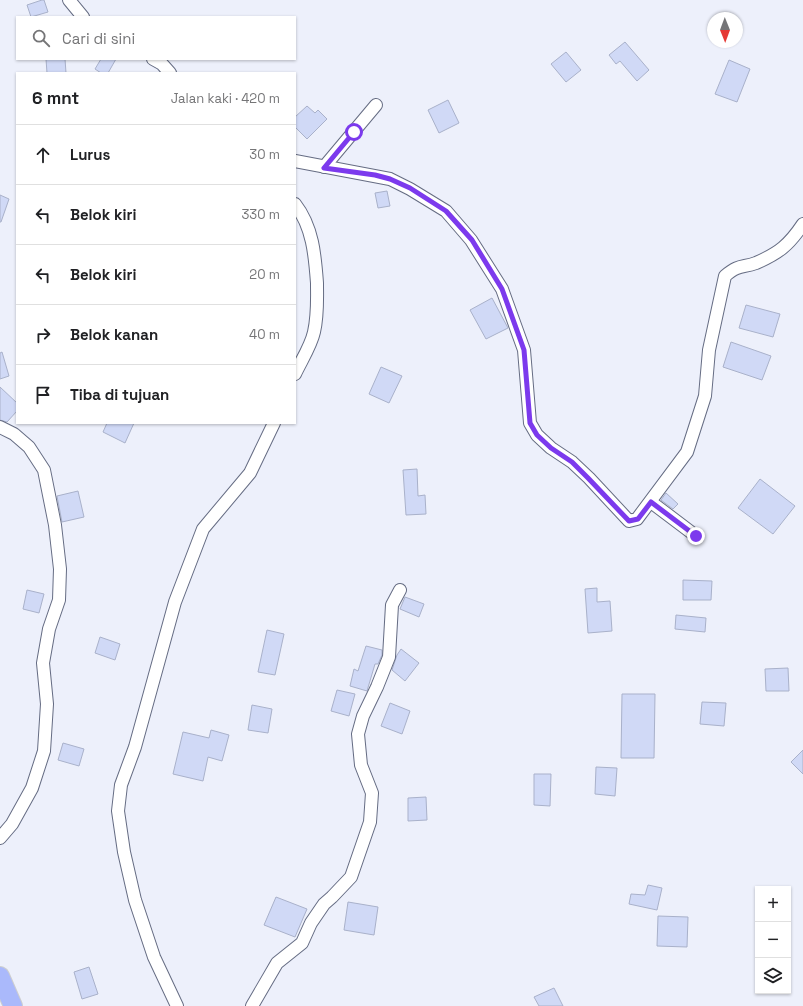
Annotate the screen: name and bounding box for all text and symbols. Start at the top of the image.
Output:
north arrow [707,12,743,48]
search box [16,16,296,60]
icon: search [30,27,52,49]
text: Cari di sini [62,29,135,48]
text: 6 mnt [32,87,79,109]
text: Jalan kaki · 420 m [171,90,280,107]
route start [345,123,363,141]
icon: ahead [32,144,54,166]
text: Lurus [70,145,110,164]
text: 30 m [249,146,280,163]
icon: left [32,204,54,226]
text: Belok kiri [70,205,136,224]
text: 330 m [241,206,280,223]
icon: left [32,264,54,286]
text: Belok kiri [70,265,136,284]
text: 20 m [249,266,280,283]
icon: right [32,324,54,346]
text: Belok kanan [70,325,158,344]
text: 40 m [249,326,280,343]
icon: arrive [32,384,54,406]
text: Tiba di tujuan [70,385,169,404]
route end [687,527,705,545]
map controls [755,886,791,994]
button: + [755,886,791,922]
button: − [755,922,791,958]
button: layers [755,958,791,994]

